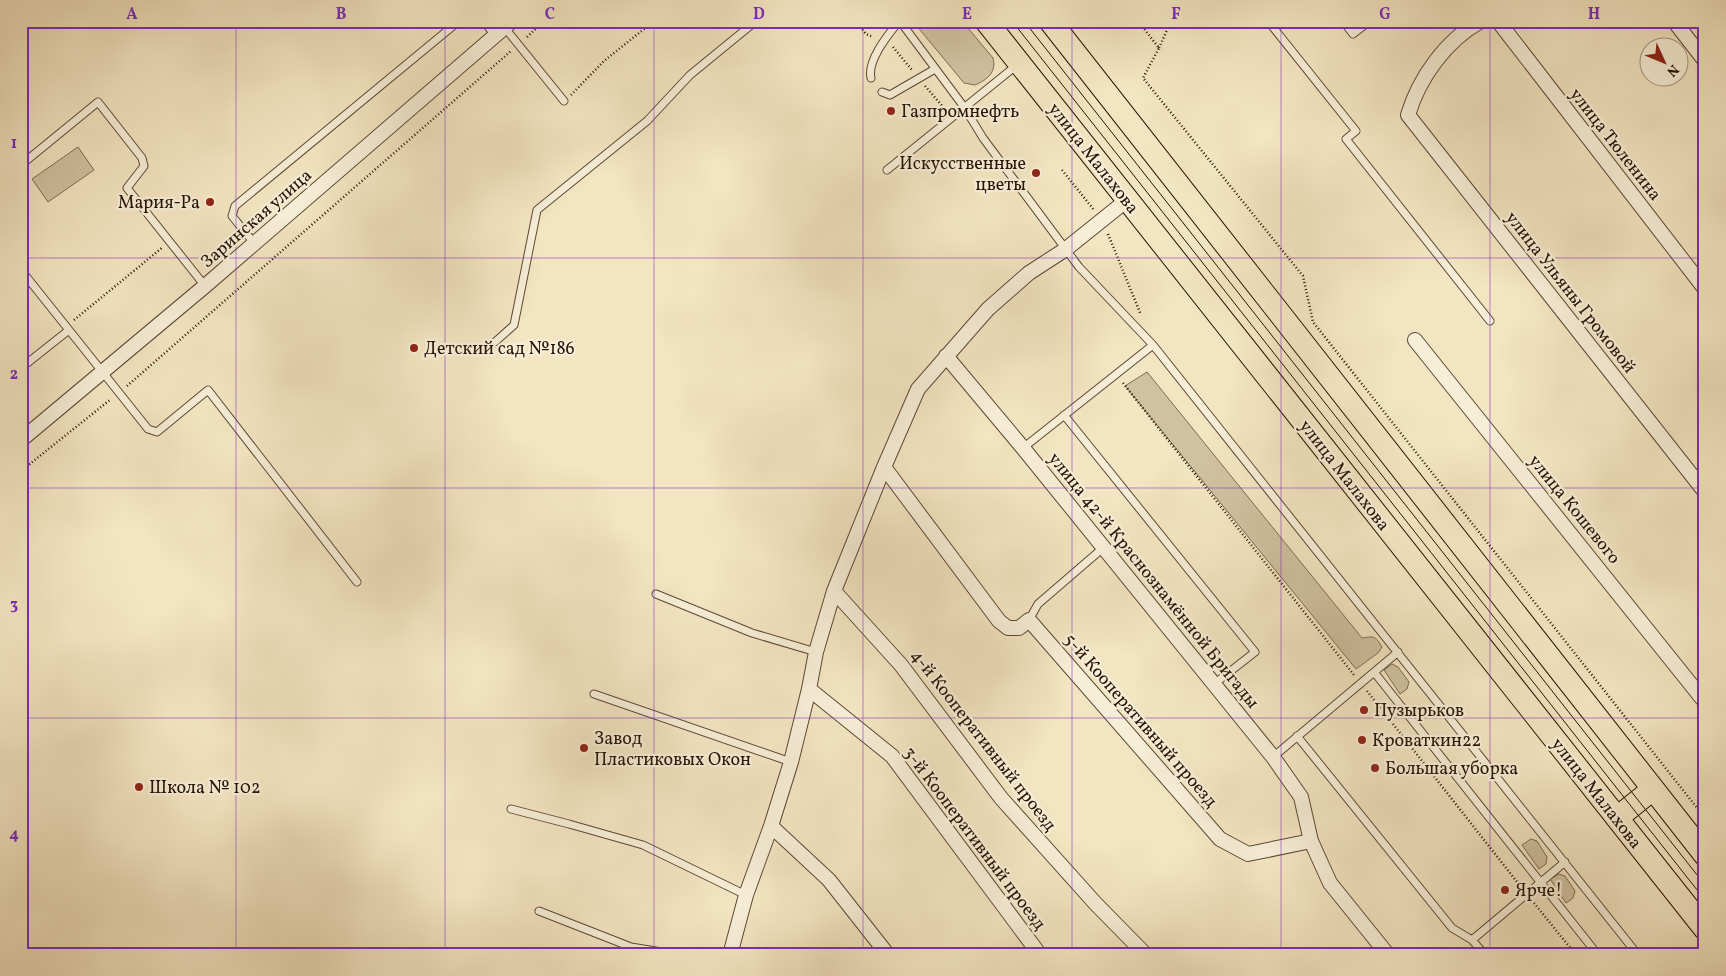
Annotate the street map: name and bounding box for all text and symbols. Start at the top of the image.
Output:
text: A [126,4,138,26]
text: B [336,4,347,26]
text: C [545,4,555,26]
text: D [753,4,765,26]
text: E [962,4,972,26]
text: F [1171,4,1181,26]
text: G [1379,4,1391,26]
text: H [1588,4,1600,26]
north arrow [1638,38,1688,88]
text: N [1662,60,1683,80]
street label: улица Тюленина [1563,83,1667,207]
street label: улица Малахова [1041,98,1144,220]
place label: Газпромнефть [901,100,1019,125]
marker: Газпромнефть [885,105,897,117]
text: 1 [11,133,17,155]
place label: Искусственные цветы [899,152,1026,198]
street label: Заринская улица [196,164,318,275]
marker: Искусственные цветы [1030,167,1042,179]
place label: Мария-Ра [118,191,200,216]
marker: Мария-Ра [204,196,216,208]
street label: улица Ульяны Громовой [1499,207,1641,379]
place label: Детский сад №186 [424,337,575,362]
marker: Детский сад №186 [408,342,420,354]
text: 2 [10,364,18,386]
street label: улица Малахова [1292,415,1395,537]
street label: улица 42-й Краснознамённой Бригады [1041,448,1264,715]
street label: улица Кошевого [1522,450,1626,570]
text: 3 [10,594,18,616]
street label: 5-й Кооперативный проезд [1057,629,1222,813]
street label: 4-й Кооперативный проезд [904,645,1062,837]
place label: Пузырьков [1374,699,1464,724]
marker: Пузырьков [1358,704,1370,716]
place label: Завод Пластиковых Окон [594,727,751,773]
place label: Кроваткин22 [1372,729,1481,754]
street label: улица Малахова [1544,733,1647,855]
marker: Кроваткин22 [1356,734,1368,746]
marker: Завод Пластиковых Окон [578,742,590,754]
street label: 3-й Кооперативный проезд [897,742,1051,936]
place label: Большая уборка [1385,757,1518,782]
marker: Большая уборка [1369,762,1381,774]
place label: Школа № 102 [149,776,261,801]
marker: Школа № 102 [133,781,145,793]
text: 4 [9,824,19,846]
place label: Ярче! [1515,879,1563,904]
marker: Ярче! [1499,884,1511,896]

